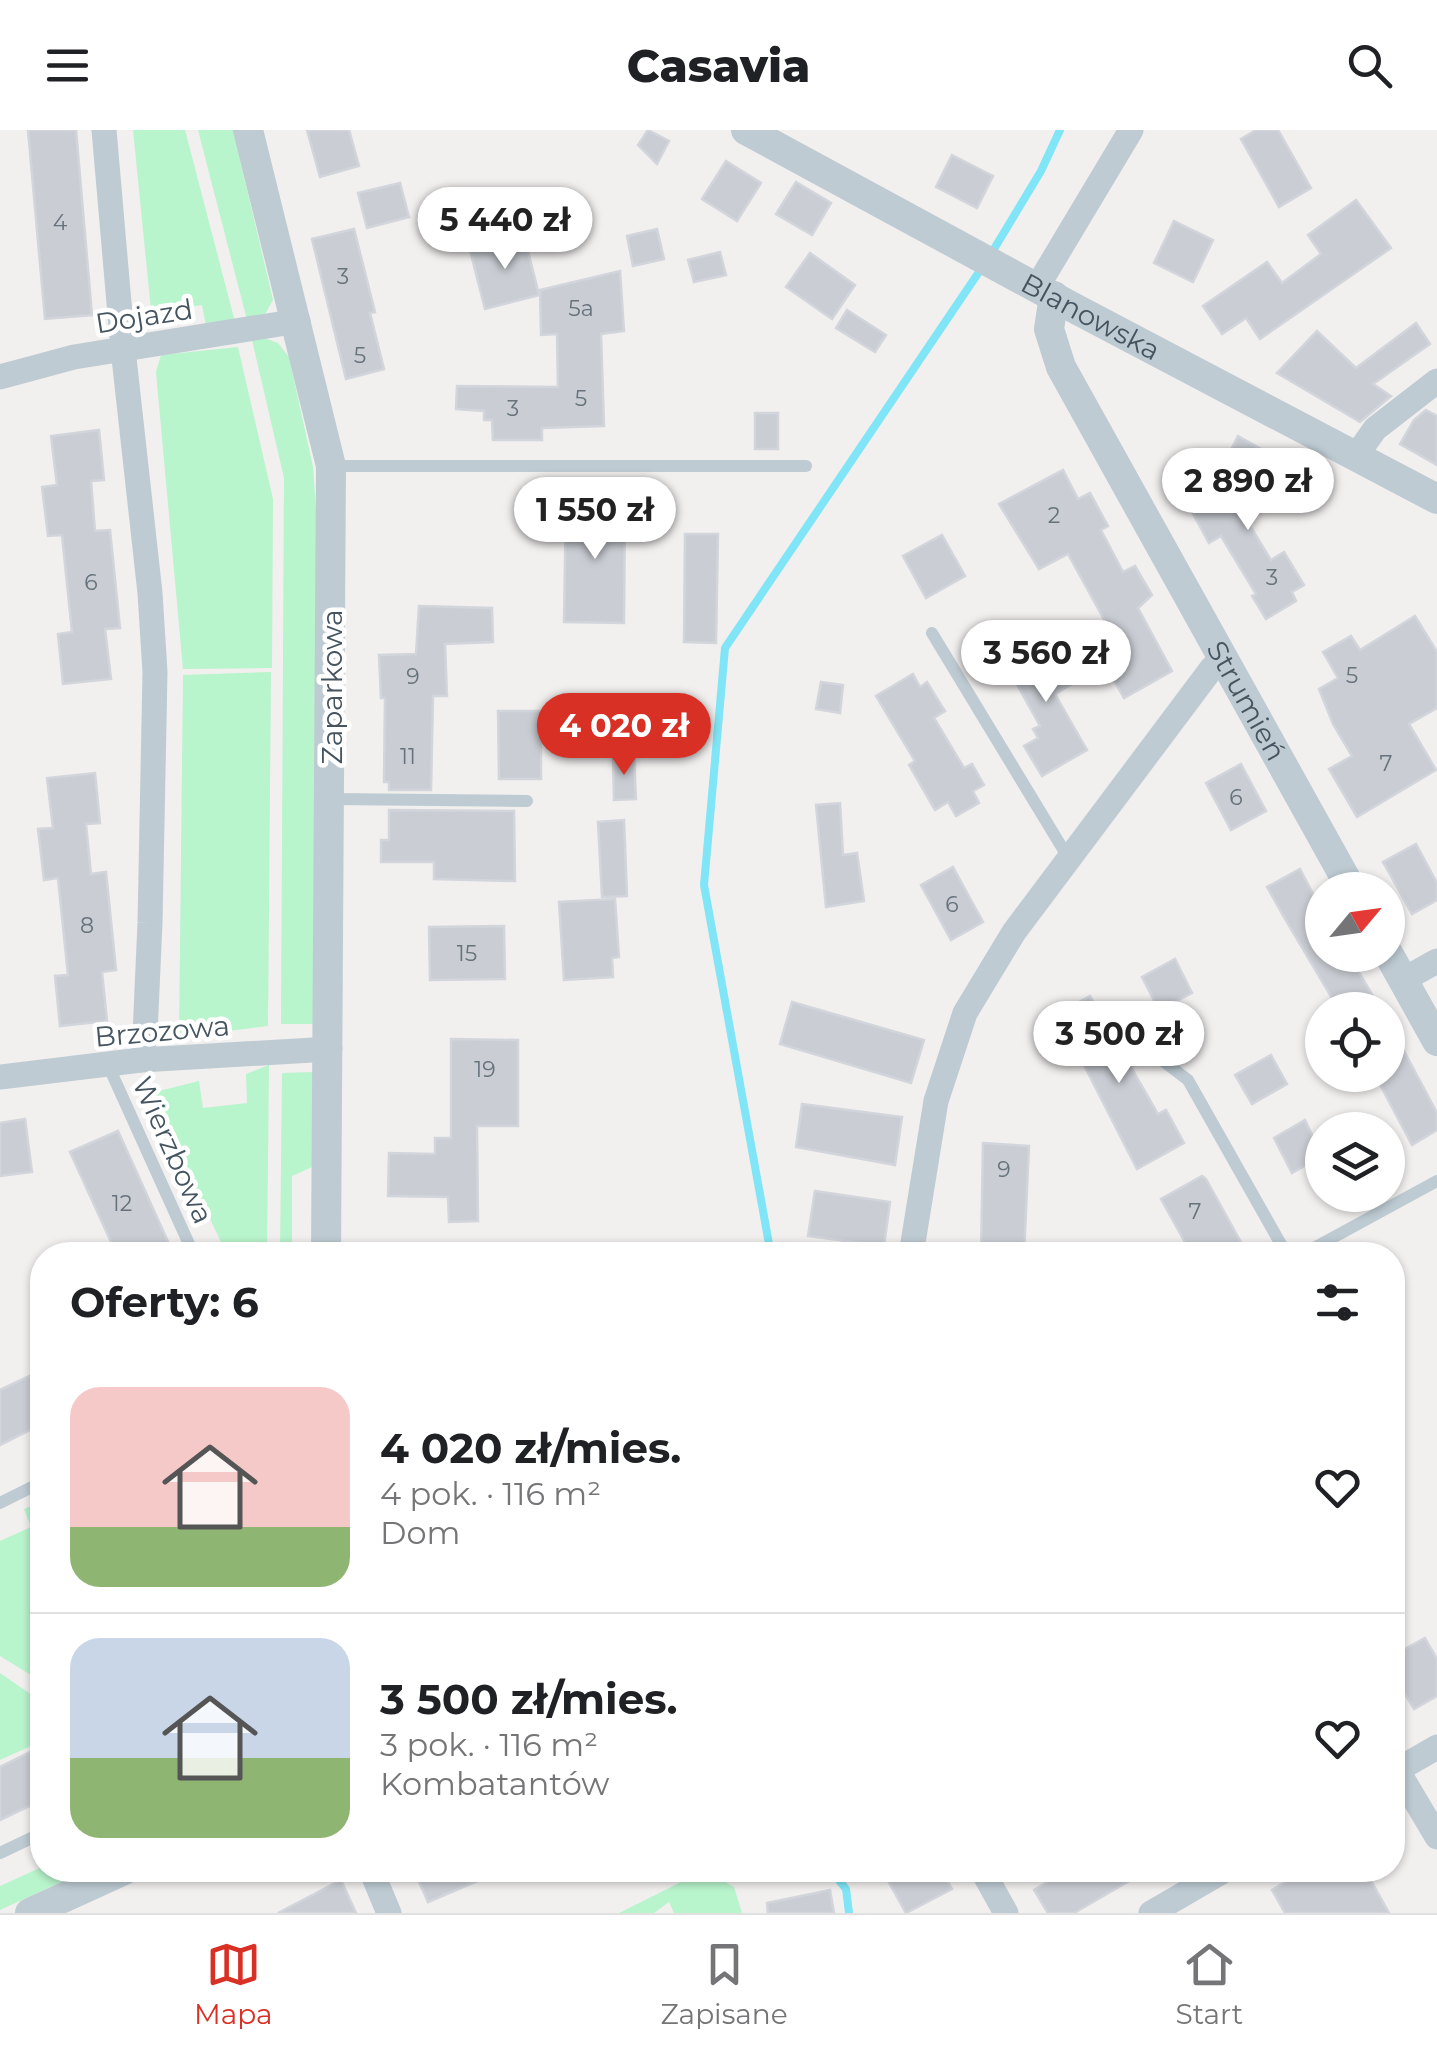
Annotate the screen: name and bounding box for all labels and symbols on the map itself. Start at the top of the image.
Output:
pin: 5 440 zł [402,187,608,272]
house number: 4 [53,209,68,236]
house number: 3 [337,263,349,290]
street label: Blanowska [1015,266,1166,367]
street label: Dojazd [93,292,195,340]
house number: 5a [568,295,594,322]
house number: 5 [354,342,366,369]
house number: 5 [575,385,587,412]
house number: 3 [507,395,519,422]
pin: 2 890 zł [1145,448,1351,533]
pin: 1 550 zł [492,477,698,562]
house number: 2 [1048,502,1060,529]
house number: 3 [1266,564,1278,591]
house number: 6 [84,569,98,596]
street label: Zaparkowa [315,609,349,765]
pin: 3 560 zł [943,620,1149,705]
street label: Strumień [1200,635,1294,766]
house number: 5 [1346,662,1358,689]
house number: 9 [406,663,420,690]
pin: 4 020 zł [521,693,727,778]
house number: 11 [400,743,416,770]
house number: 7 [1380,750,1393,777]
house number: 6 [1229,784,1243,811]
north arrow [1305,872,1405,972]
house number: 6 [945,891,959,918]
house number: 8 [80,912,94,939]
house number: 15 [457,940,477,967]
pin: 3 500 zł [1016,1001,1222,1086]
street label: Brzozowa [93,1008,231,1054]
house number: 19 [474,1056,496,1083]
street label: Wierzbowa [125,1071,221,1229]
house number: 9 [997,1156,1011,1183]
house number: 12 [112,1190,132,1217]
house number: 7 [1189,1198,1202,1225]

